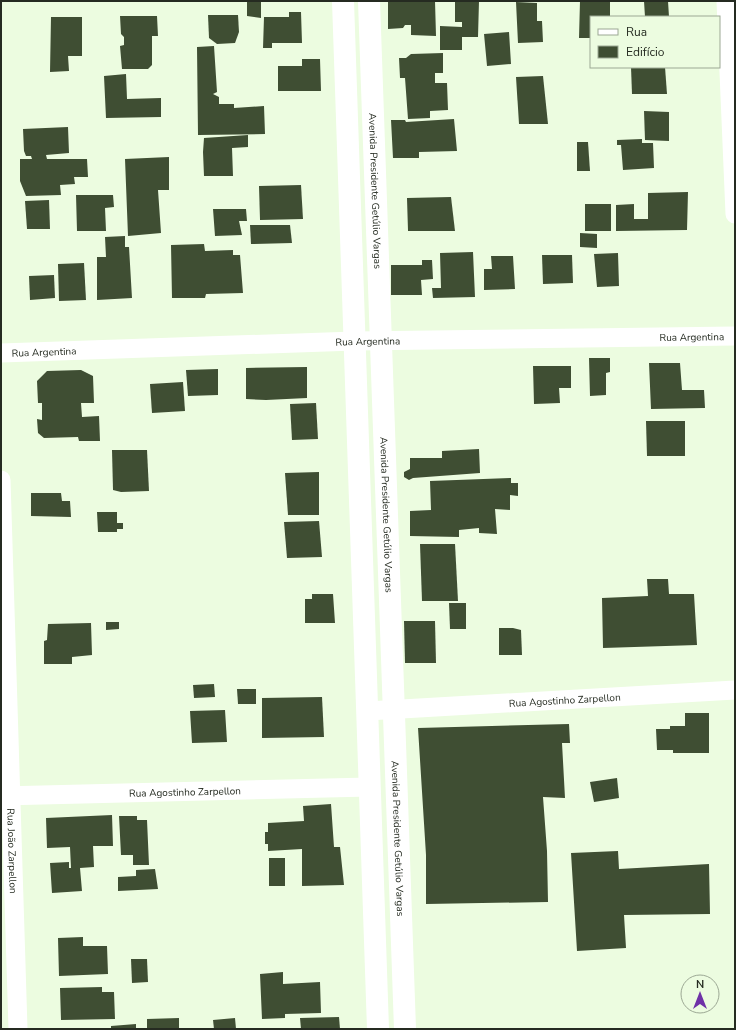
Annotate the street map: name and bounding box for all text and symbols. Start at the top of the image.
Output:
legend [590,16,720,68]
text: Rua [626,24,647,40]
text: Edifício [626,44,665,60]
street label: Avenida Presidente Getúlio Vargas [365,113,384,269]
street label: Rua Argentina [659,330,724,345]
street label: Rua Argentina [335,334,400,350]
street label: Rua Argentina [11,344,77,361]
street label: Avenida Presidente Getúlio Vargas [376,437,396,593]
street label: Rua Agostinho Zarpellon [508,691,621,711]
street label: Avenida Presidente Getúlio Vargas [388,760,407,917]
street label: Rua Agostinho Zarpellon [129,784,241,801]
street label: Rua João Zarpellon [3,808,20,894]
north arrow [680,974,720,1014]
text: N [696,977,704,992]

